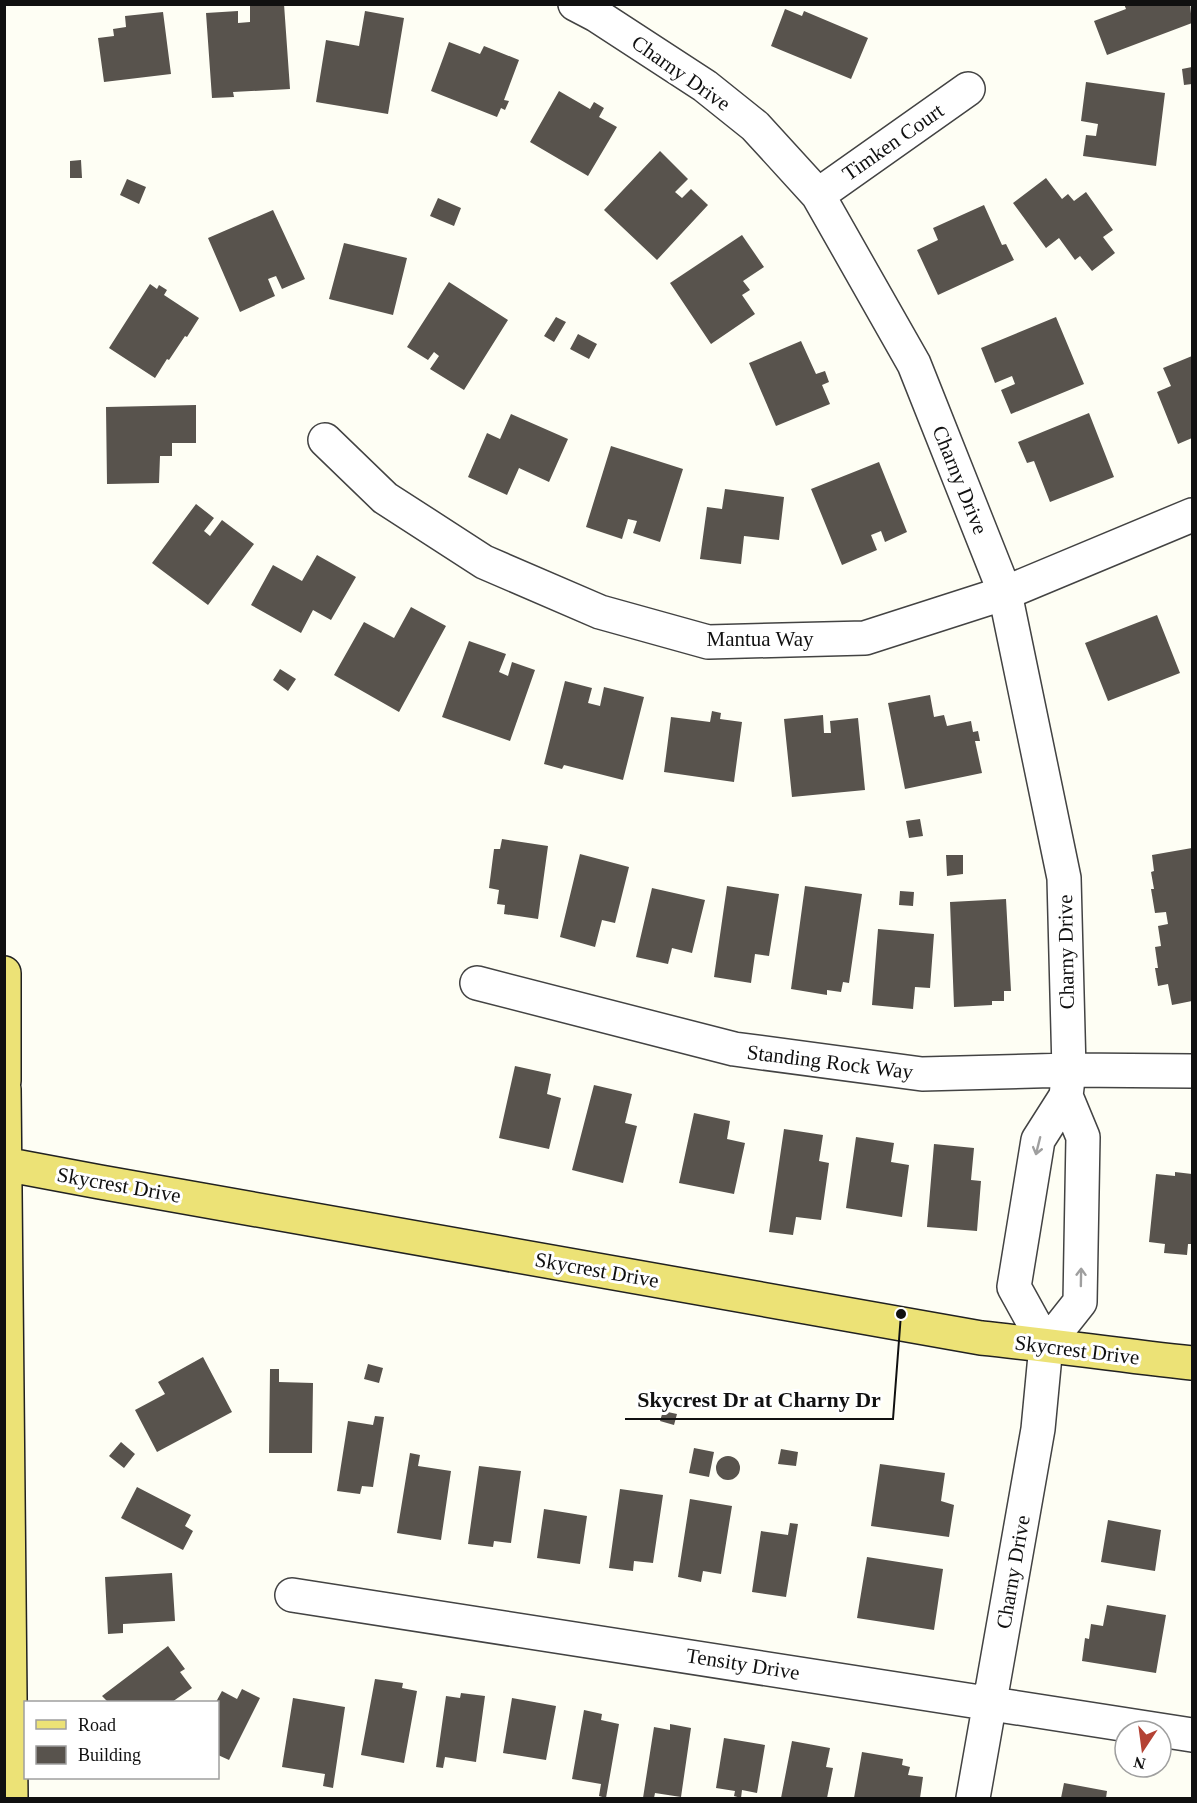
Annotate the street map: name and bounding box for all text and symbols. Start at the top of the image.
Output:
street label: Charny Drive [627,30,735,116]
street label: Timken Court [838,98,948,186]
street label: Charny Drive [927,422,993,538]
street label: Mantua Way [707,627,814,651]
street label: Charny Drive [1053,894,1079,1010]
street label: Standing Rock Way [746,1040,915,1084]
one-way arrow [1032,1136,1044,1155]
street label: Skycrest Drive [55,1162,183,1208]
street label: Skycrest Drive [533,1247,661,1293]
one-way arrow [1075,1268,1086,1288]
street label: Skycrest Drive [1013,1330,1141,1370]
callout: Skycrest Dr at Charny Dr [625,1379,893,1419]
text: Skycrest Dr at Charny Dr [637,1387,881,1412]
street label: Charny Drive [991,1513,1035,1631]
street label: Tensity Drive [685,1643,801,1685]
legend [24,1701,219,1779]
text: Road [78,1715,116,1735]
north arrow [1113,1719,1173,1779]
text: Building [78,1745,141,1765]
text: N [1132,1753,1147,1773]

